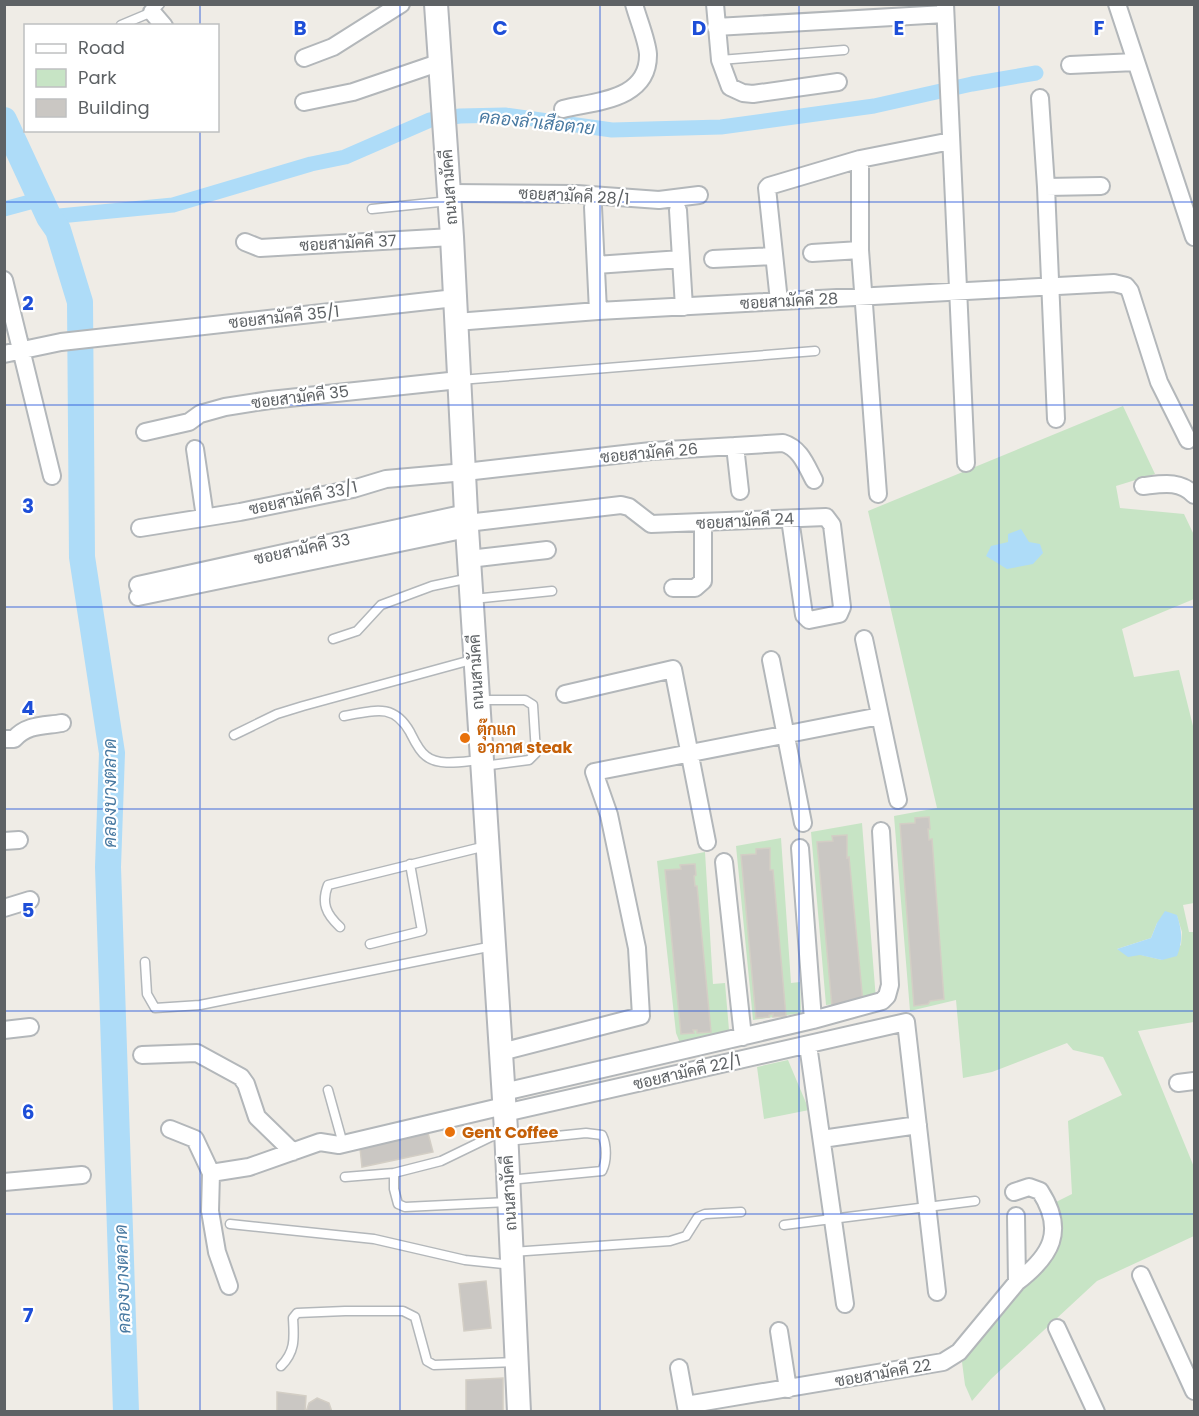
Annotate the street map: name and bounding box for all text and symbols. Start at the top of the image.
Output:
text: B [293,14,307,42]
text: C [492,14,508,42]
text: D [692,14,706,42]
text: E [894,14,904,42]
text: F [1094,14,1105,42]
legend [24,24,219,132]
text: Road [78,35,125,60]
text: Park [78,65,117,90]
text: Building [78,95,150,120]
water label: คลองลำเสือตาย [478,104,596,140]
street label: ถนนสามัคคี [435,148,463,226]
street label: ซอยสามัคคี 28/1 [518,182,630,210]
street label: ซอยสามัคคี 37 [299,229,397,257]
street label: ซอยสามัคคี 28 [739,287,839,315]
text: 2 [22,289,34,317]
street label: ซอยสามัคคี 35/1 [228,300,340,334]
street label: ซอยสามัคคี 35 [250,380,350,414]
street label: ซอยสามัคคี 26 [599,437,699,469]
street label: ซอยสามัคคี 33/1 [247,475,359,521]
text: 3 [22,492,34,520]
street label: ซอยสามัคคี 24 [695,507,795,535]
street label: ซอยสามัคคี 33 [252,528,352,570]
street label: ถนนสามัคคี [463,634,489,710]
text: 4 [21,694,35,722]
place label: ตุ๊กแก อวกาศ steak [477,718,572,759]
marker: ตุ๊กแก อวกาศ steak [458,731,472,745]
water label: คลองบางตลาด [97,738,122,848]
text: 5 [22,896,35,924]
street label: ซอยสามัคคี 22/1 [631,1048,743,1096]
text: 6 [22,1098,34,1126]
place label: Gent Coffee [462,1121,558,1144]
marker: Gent Coffee [443,1125,457,1139]
street label: ถนนสามัคคี [496,1155,522,1231]
water label: คลองบางตลาด [108,1224,136,1334]
text: 7 [23,1301,34,1329]
street label: ซอยสามัคคี 22 [833,1353,933,1393]

